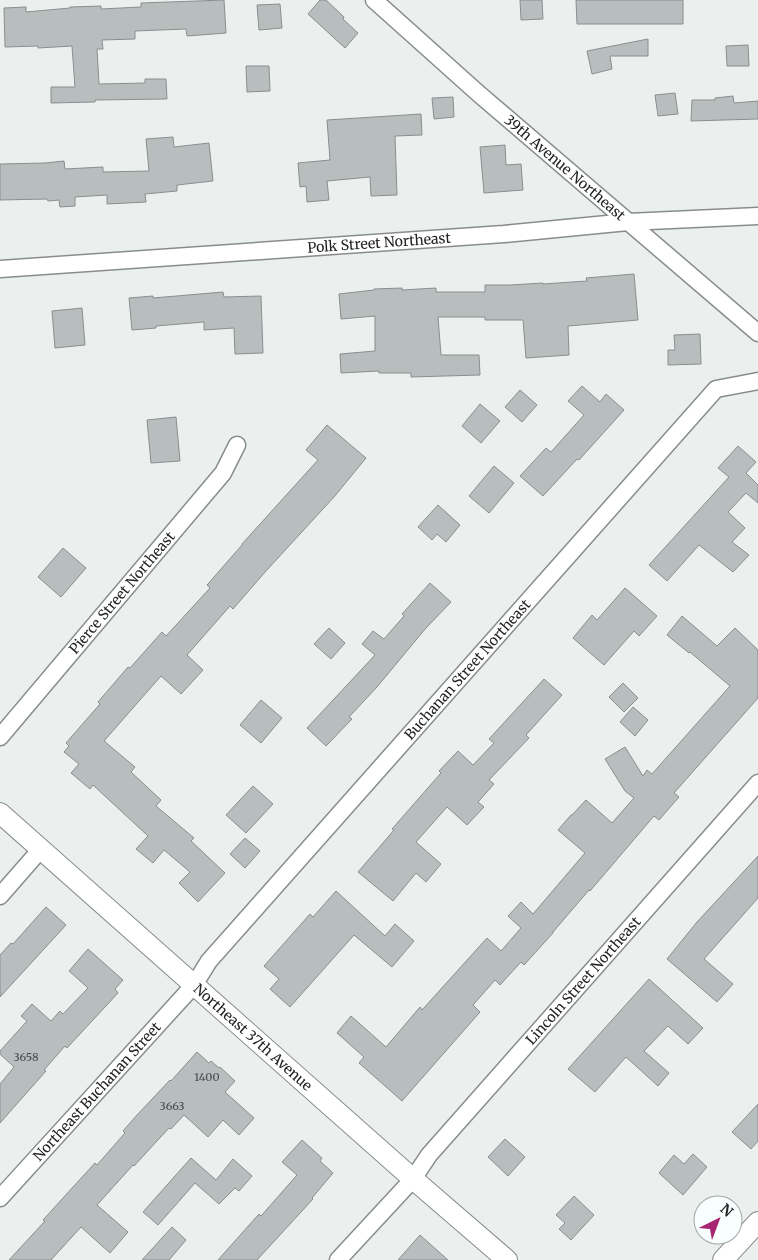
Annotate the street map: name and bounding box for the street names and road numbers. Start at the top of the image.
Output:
street label: 39th Avenue Northeast [501,111,629,225]
street label: Polk Street Northeast [307,229,452,257]
street label: Pierce Street Northeast [65,527,179,658]
street label: Buchanan Street Northeast [400,595,535,743]
street label: Lincoln Street Northeast [522,913,645,1048]
street label: Northeast 37th Avenue [190,980,316,1095]
street label: Northeast Buchanan Street [29,1018,165,1165]

